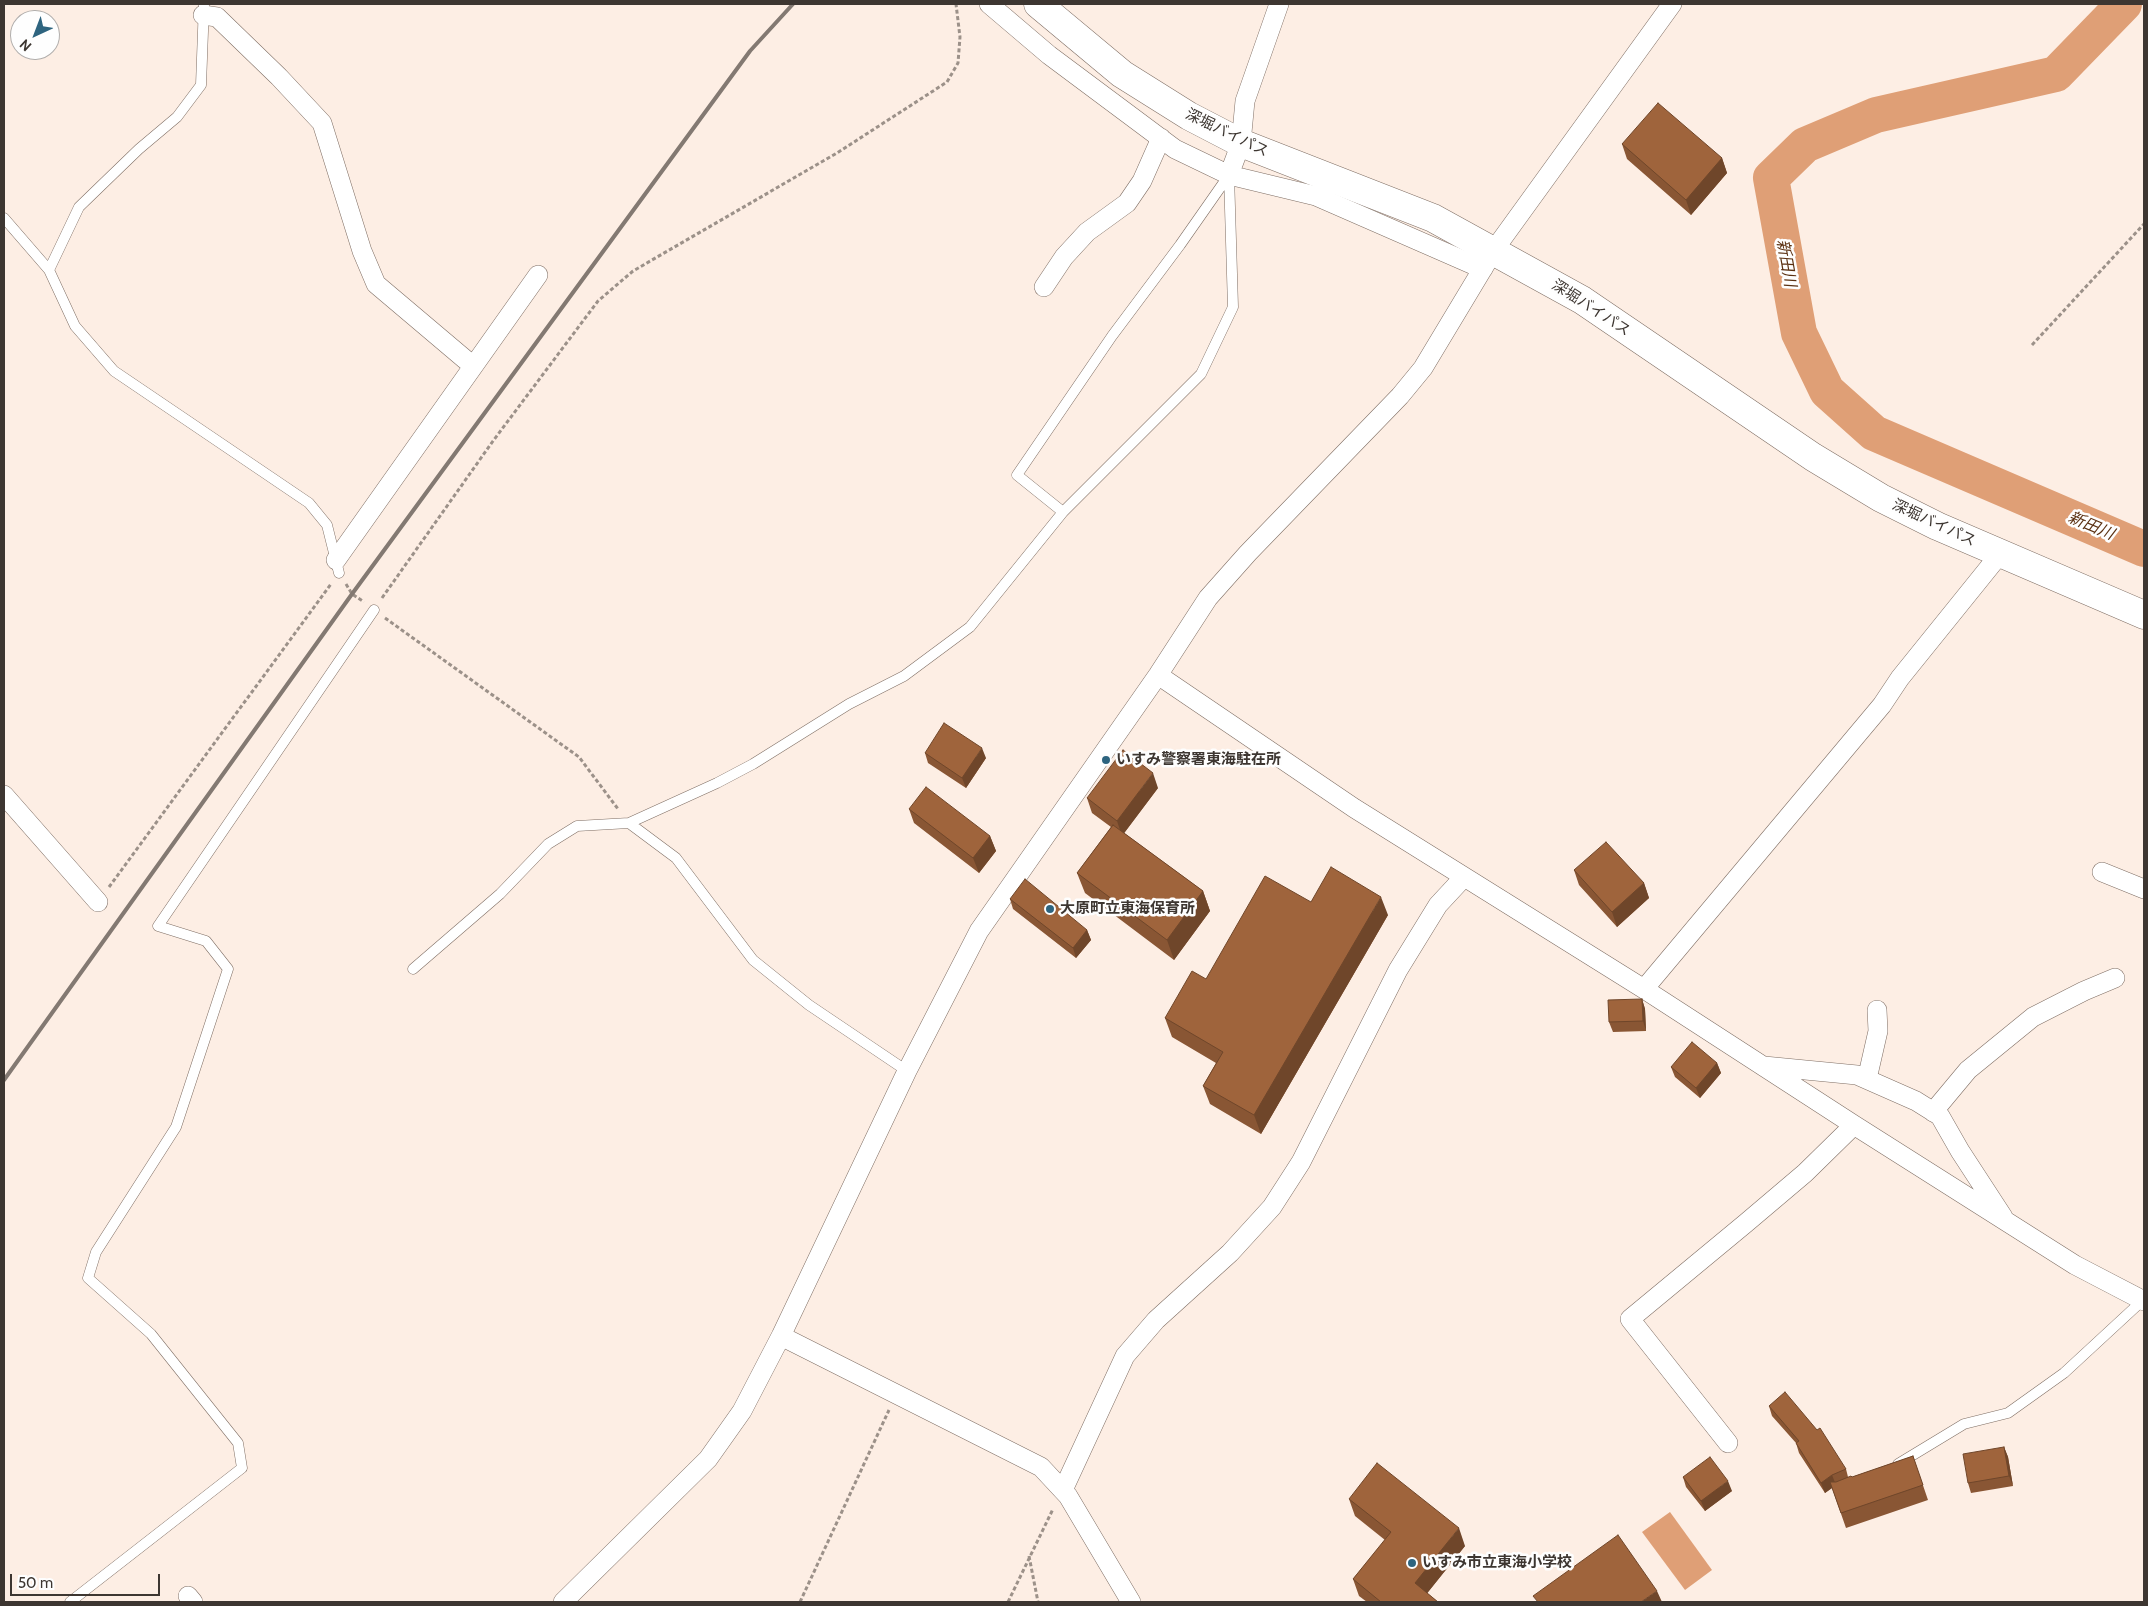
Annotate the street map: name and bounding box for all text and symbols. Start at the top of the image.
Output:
north arrow [10,10,60,60]
text: N [16,35,35,55]
street label: 深堀バイパス [1183,105,1271,161]
water label: 新田川 [1772,238,1800,288]
street label: 深堀バイパス [1548,276,1634,340]
street label: 深堀バイパス [1889,496,1979,550]
water label: 新田川 [2065,508,2117,544]
place label: いすみ警察署東海駐在所 [1116,751,1281,769]
marker: いすみ警察署東海駐在所 [1100,754,1112,766]
place label: 大原町立東海保育所 [1060,900,1195,918]
marker: 大原町立東海保育所 [1044,903,1056,915]
place label: いすみ市立東海小学校 [1422,1554,1572,1572]
marker: いすみ市立東海小学校 [1406,1557,1418,1569]
scale bar [12,1564,162,1596]
text: 50 m [18,1574,53,1592]

